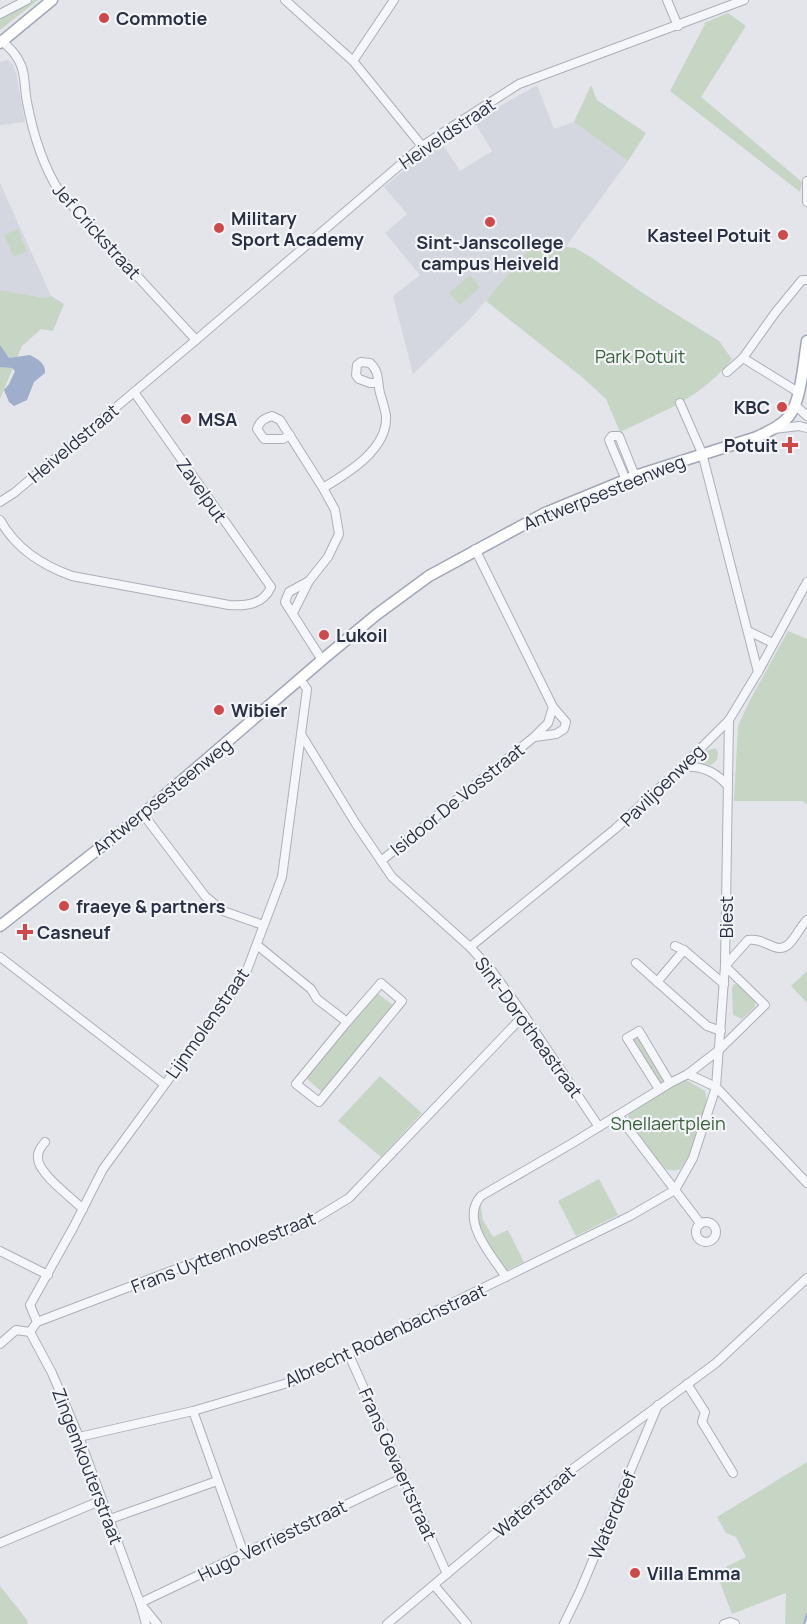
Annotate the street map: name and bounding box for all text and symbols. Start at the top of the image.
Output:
place label: Commotie [116,6,208,30]
marker: Commotie [97,11,111,25]
street label: Heiveldstraat [394,92,500,174]
street label: Jef Crickstraat [48,178,146,284]
place label: Military Sport Academy [231,206,364,251]
marker: Sint-Janscollege campus Heiveld [483,215,497,229]
marker: Military Sport Academy [212,221,226,235]
place label: Kasteel Potuit [647,223,771,247]
marker: Kasteel Potuit [776,228,790,242]
place label: Sint-Janscollege campus Heiveld [416,230,564,275]
park label: Park Potuit [595,344,685,368]
place label: KBC [734,395,770,419]
street label: Heiveldstraat [23,398,123,488]
marker: KBC [775,400,789,414]
place label: MSA [198,407,237,431]
marker: MSA [179,412,193,426]
place label: Potuit [724,433,778,457]
marker: Potuit [783,438,797,452]
street label: Antwerpsesteenweg [519,449,689,535]
street label: Zavelput [171,453,233,527]
place label: Lukoil [336,623,388,647]
marker: Lukoil [317,628,331,642]
place label: Wibier [231,698,287,722]
marker: Wibier [212,703,226,717]
street label: Antwerpsesteenweg [87,732,237,860]
street label: Isidoor De Vosstraat [385,737,529,861]
street label: Paviljoenweg [615,739,709,831]
place label: fraeye & partners [76,894,226,918]
street label: Biest [714,896,738,938]
marker: fraeye & partners [57,899,71,913]
place label: Casneuf [37,920,111,944]
marker: Casneuf [18,925,32,939]
street label: Sint-Dorotheastraat [470,952,588,1102]
street label: Lijnmolenstraat [160,963,254,1083]
park label: Snellaertplein [610,1111,726,1135]
street label: Frans Uyttenhovestraat [127,1206,319,1298]
street label: Albrecht Rodenbachstraat [280,1278,490,1392]
street label: Zingemkouterstraat [47,1384,129,1548]
street label: Frans Gevaertstraat [354,1384,442,1544]
street label: Waterstraat [488,1460,580,1542]
street label: Waterdreef [583,1466,642,1563]
street label: Hugo Verrieststraat [194,1494,350,1586]
place label: Villa Emma [647,1561,741,1585]
marker: Villa Emma [628,1566,642,1580]

